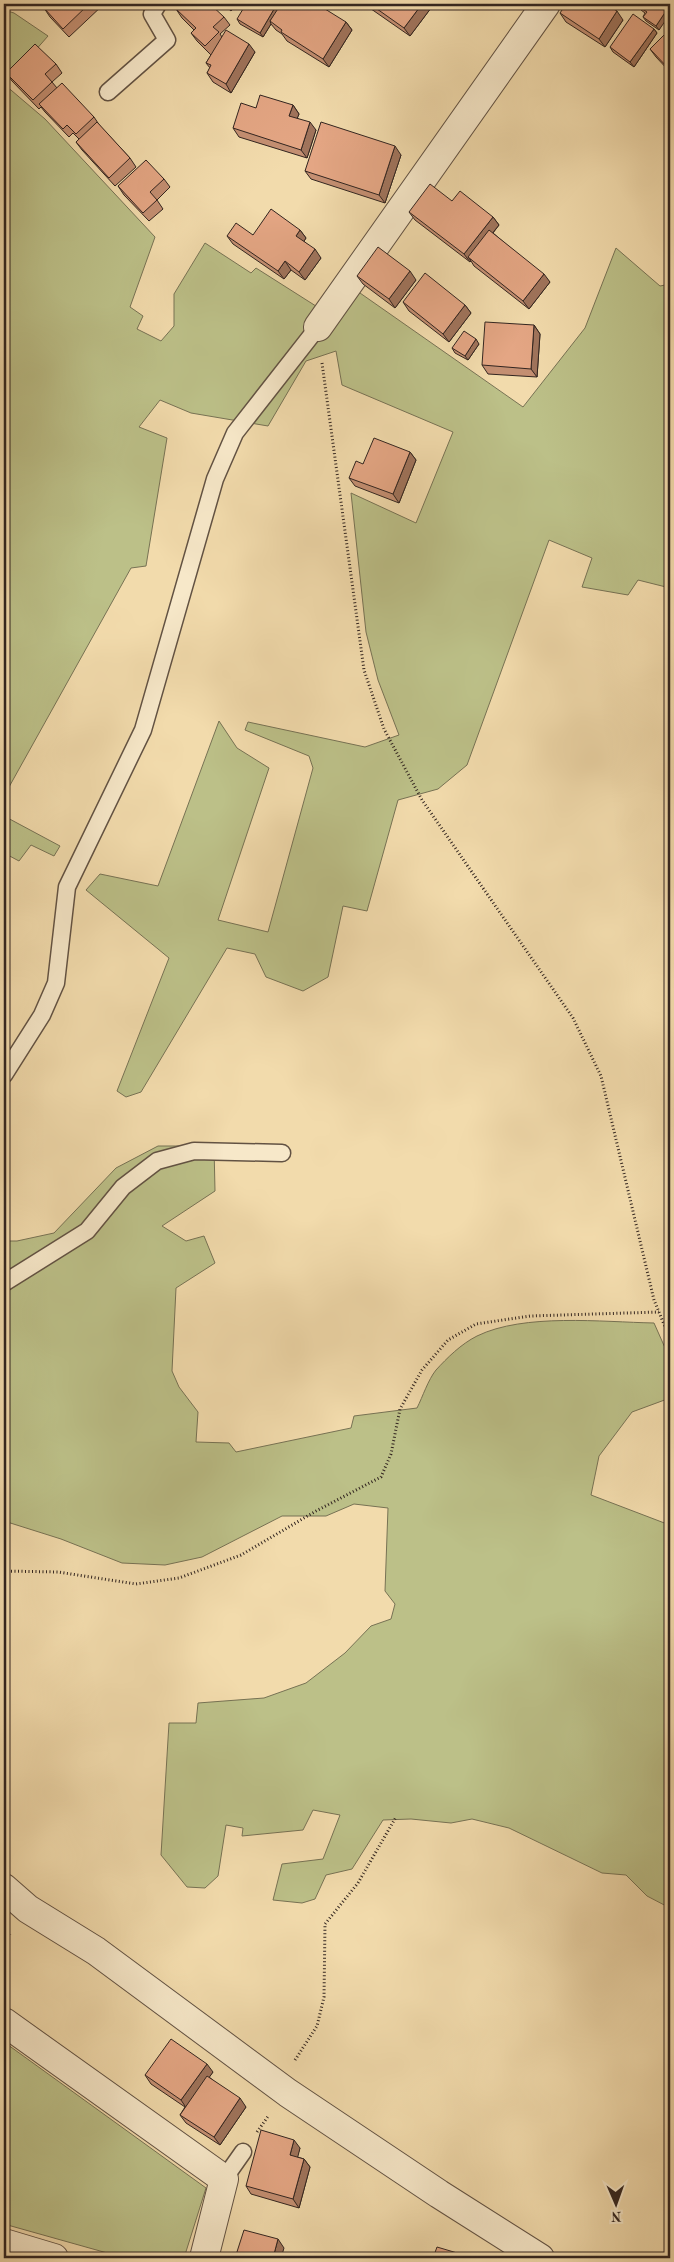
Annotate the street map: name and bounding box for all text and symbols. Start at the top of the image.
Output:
north arrow [592,2180,642,2230]
text: N [611,2209,622,2223]

